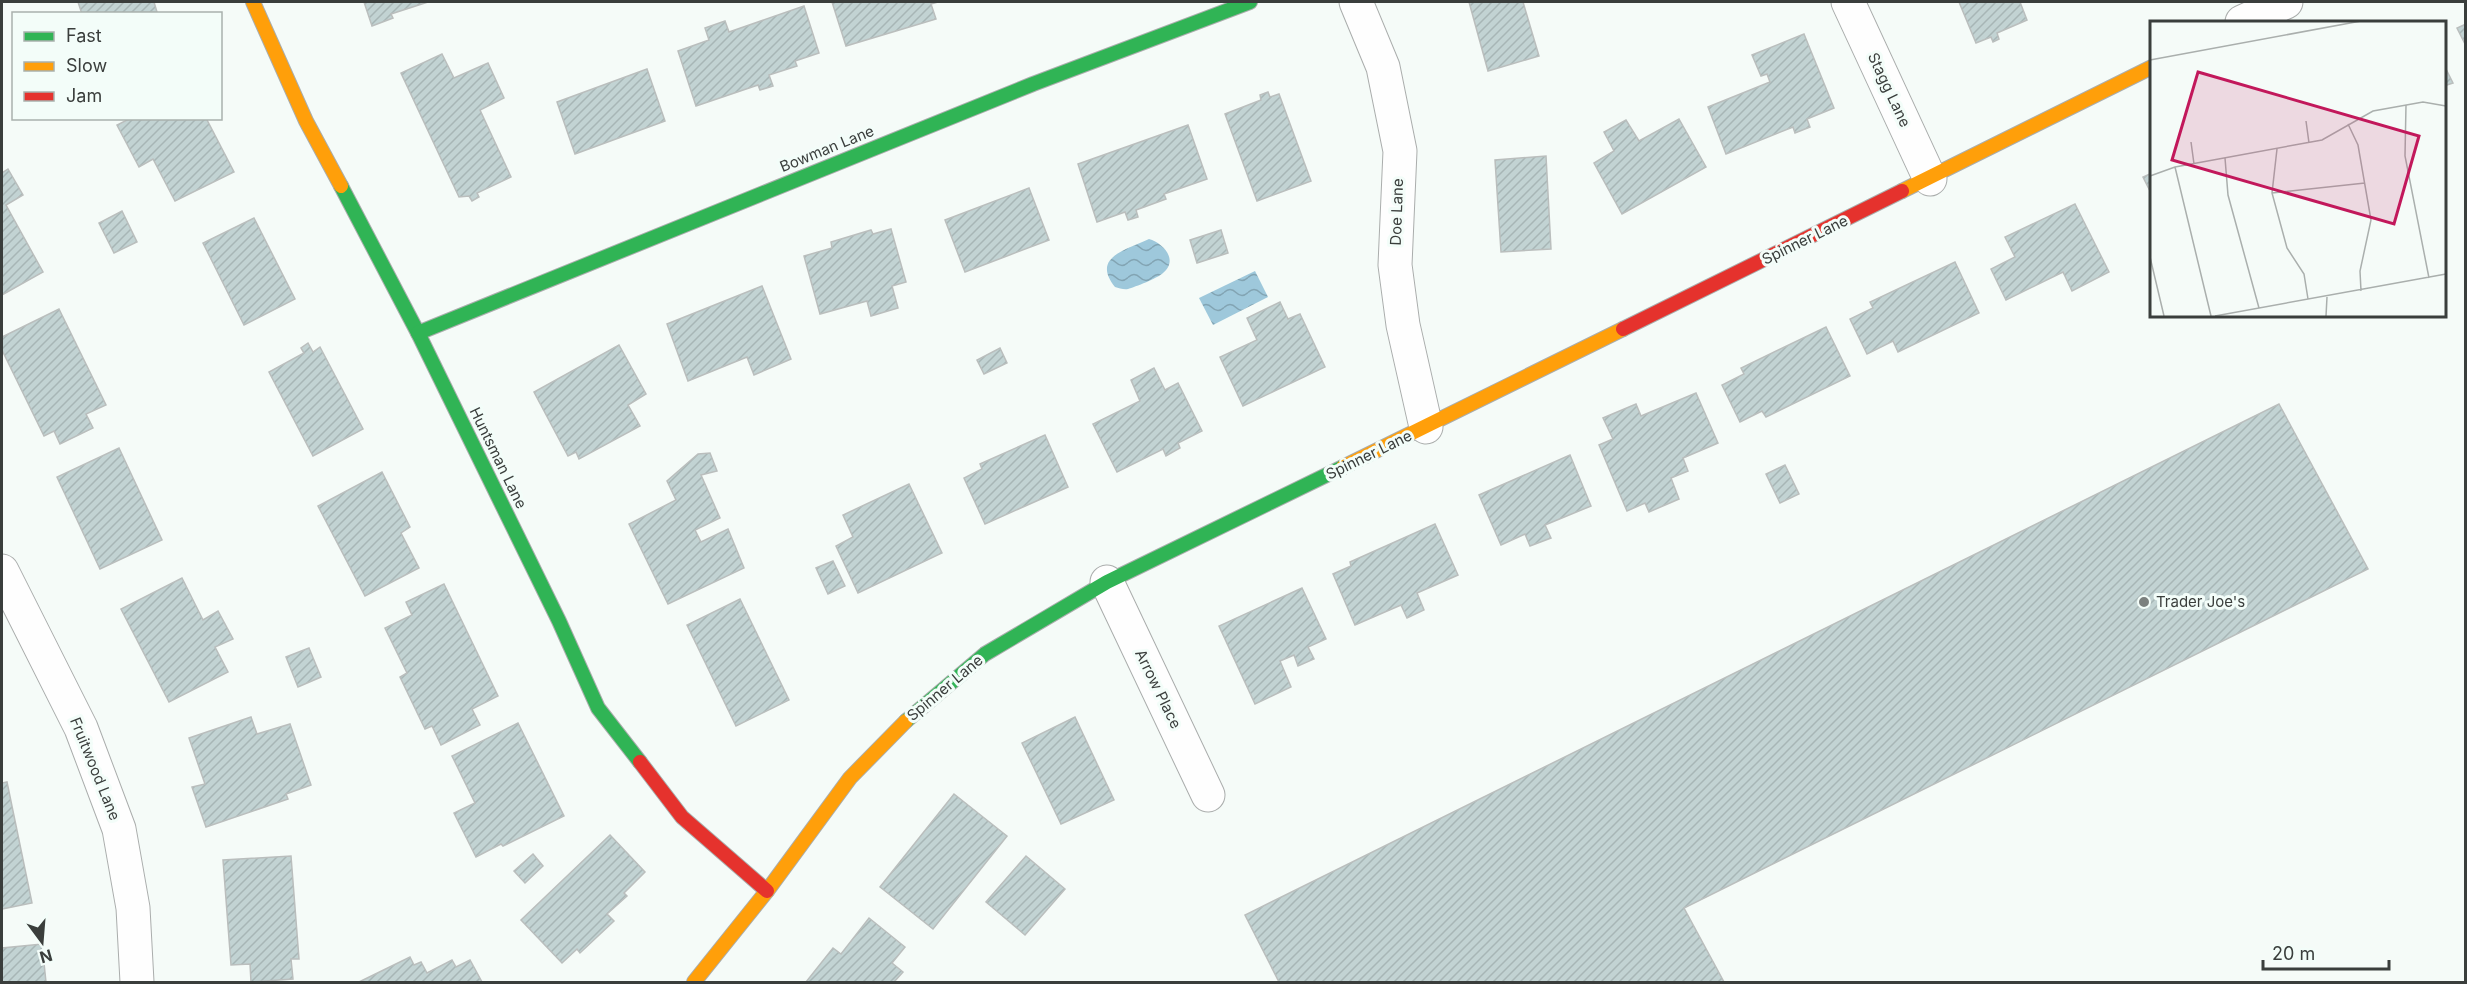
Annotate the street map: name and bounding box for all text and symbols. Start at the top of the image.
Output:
legend [12,12,222,120]
inset map [2150,21,2446,316]
text: Fast [66,25,102,46]
street label: Stagg Lane [1864,49,1915,130]
text: Slow [66,55,107,76]
text: Jam [66,85,102,106]
street label: Bowman Lane [777,121,877,176]
street label: Doe Lane [1386,178,1407,246]
street label: Spinner Lane [1759,211,1851,269]
street label: Huntsman Lane [466,404,531,512]
street label: Spinner Lane [1323,426,1415,484]
place label: Trader Joe's [2156,592,2245,611]
marker: Trader Joe's [2137,595,2151,609]
street label: Arrow Place [1131,646,1186,732]
street label: Spinner Lane [903,650,987,725]
street label: Fruitwood Lane [66,714,125,823]
north arrow [12,912,72,972]
scale bar [2263,933,2389,971]
text: 20 m [2272,943,2315,964]
text: N [38,945,55,968]

